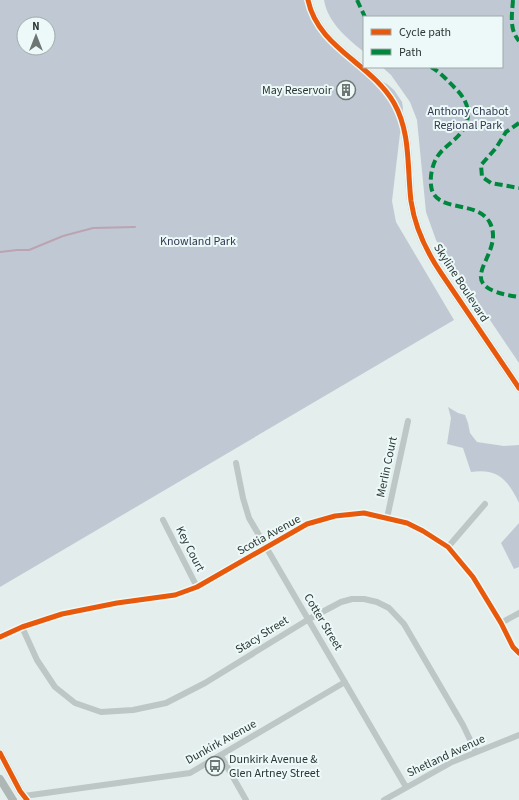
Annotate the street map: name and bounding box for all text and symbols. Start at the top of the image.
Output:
north arrow [16,16,56,56]
legend [363,16,503,68]
text: N [32,19,40,34]
text: Cycle path [399,24,451,41]
text: Path [399,44,422,61]
building icon: May Reservoir [335,79,357,101]
place label: May Reservoir [262,82,333,99]
park label: Anthony Chabot Regional Park [427,103,509,134]
park label: Knowland Park [160,233,236,250]
street label: Skyline Boulevard [429,241,493,325]
street label: Merlin Court [372,435,402,499]
street label: Scotia Avenue [234,510,304,559]
street label: Key Court [171,523,209,575]
street label: Cotter Street [299,590,347,654]
street label: Stacy Street [232,612,292,658]
street label: Dunkirk Avenue [182,715,260,769]
street label: Shetland Avenue [404,730,488,782]
place label: Dunkirk Avenue & Glen Artney Street [229,751,320,782]
bus stop icon: Dunkirk Avenue & Glen Artney Street [204,755,226,777]

